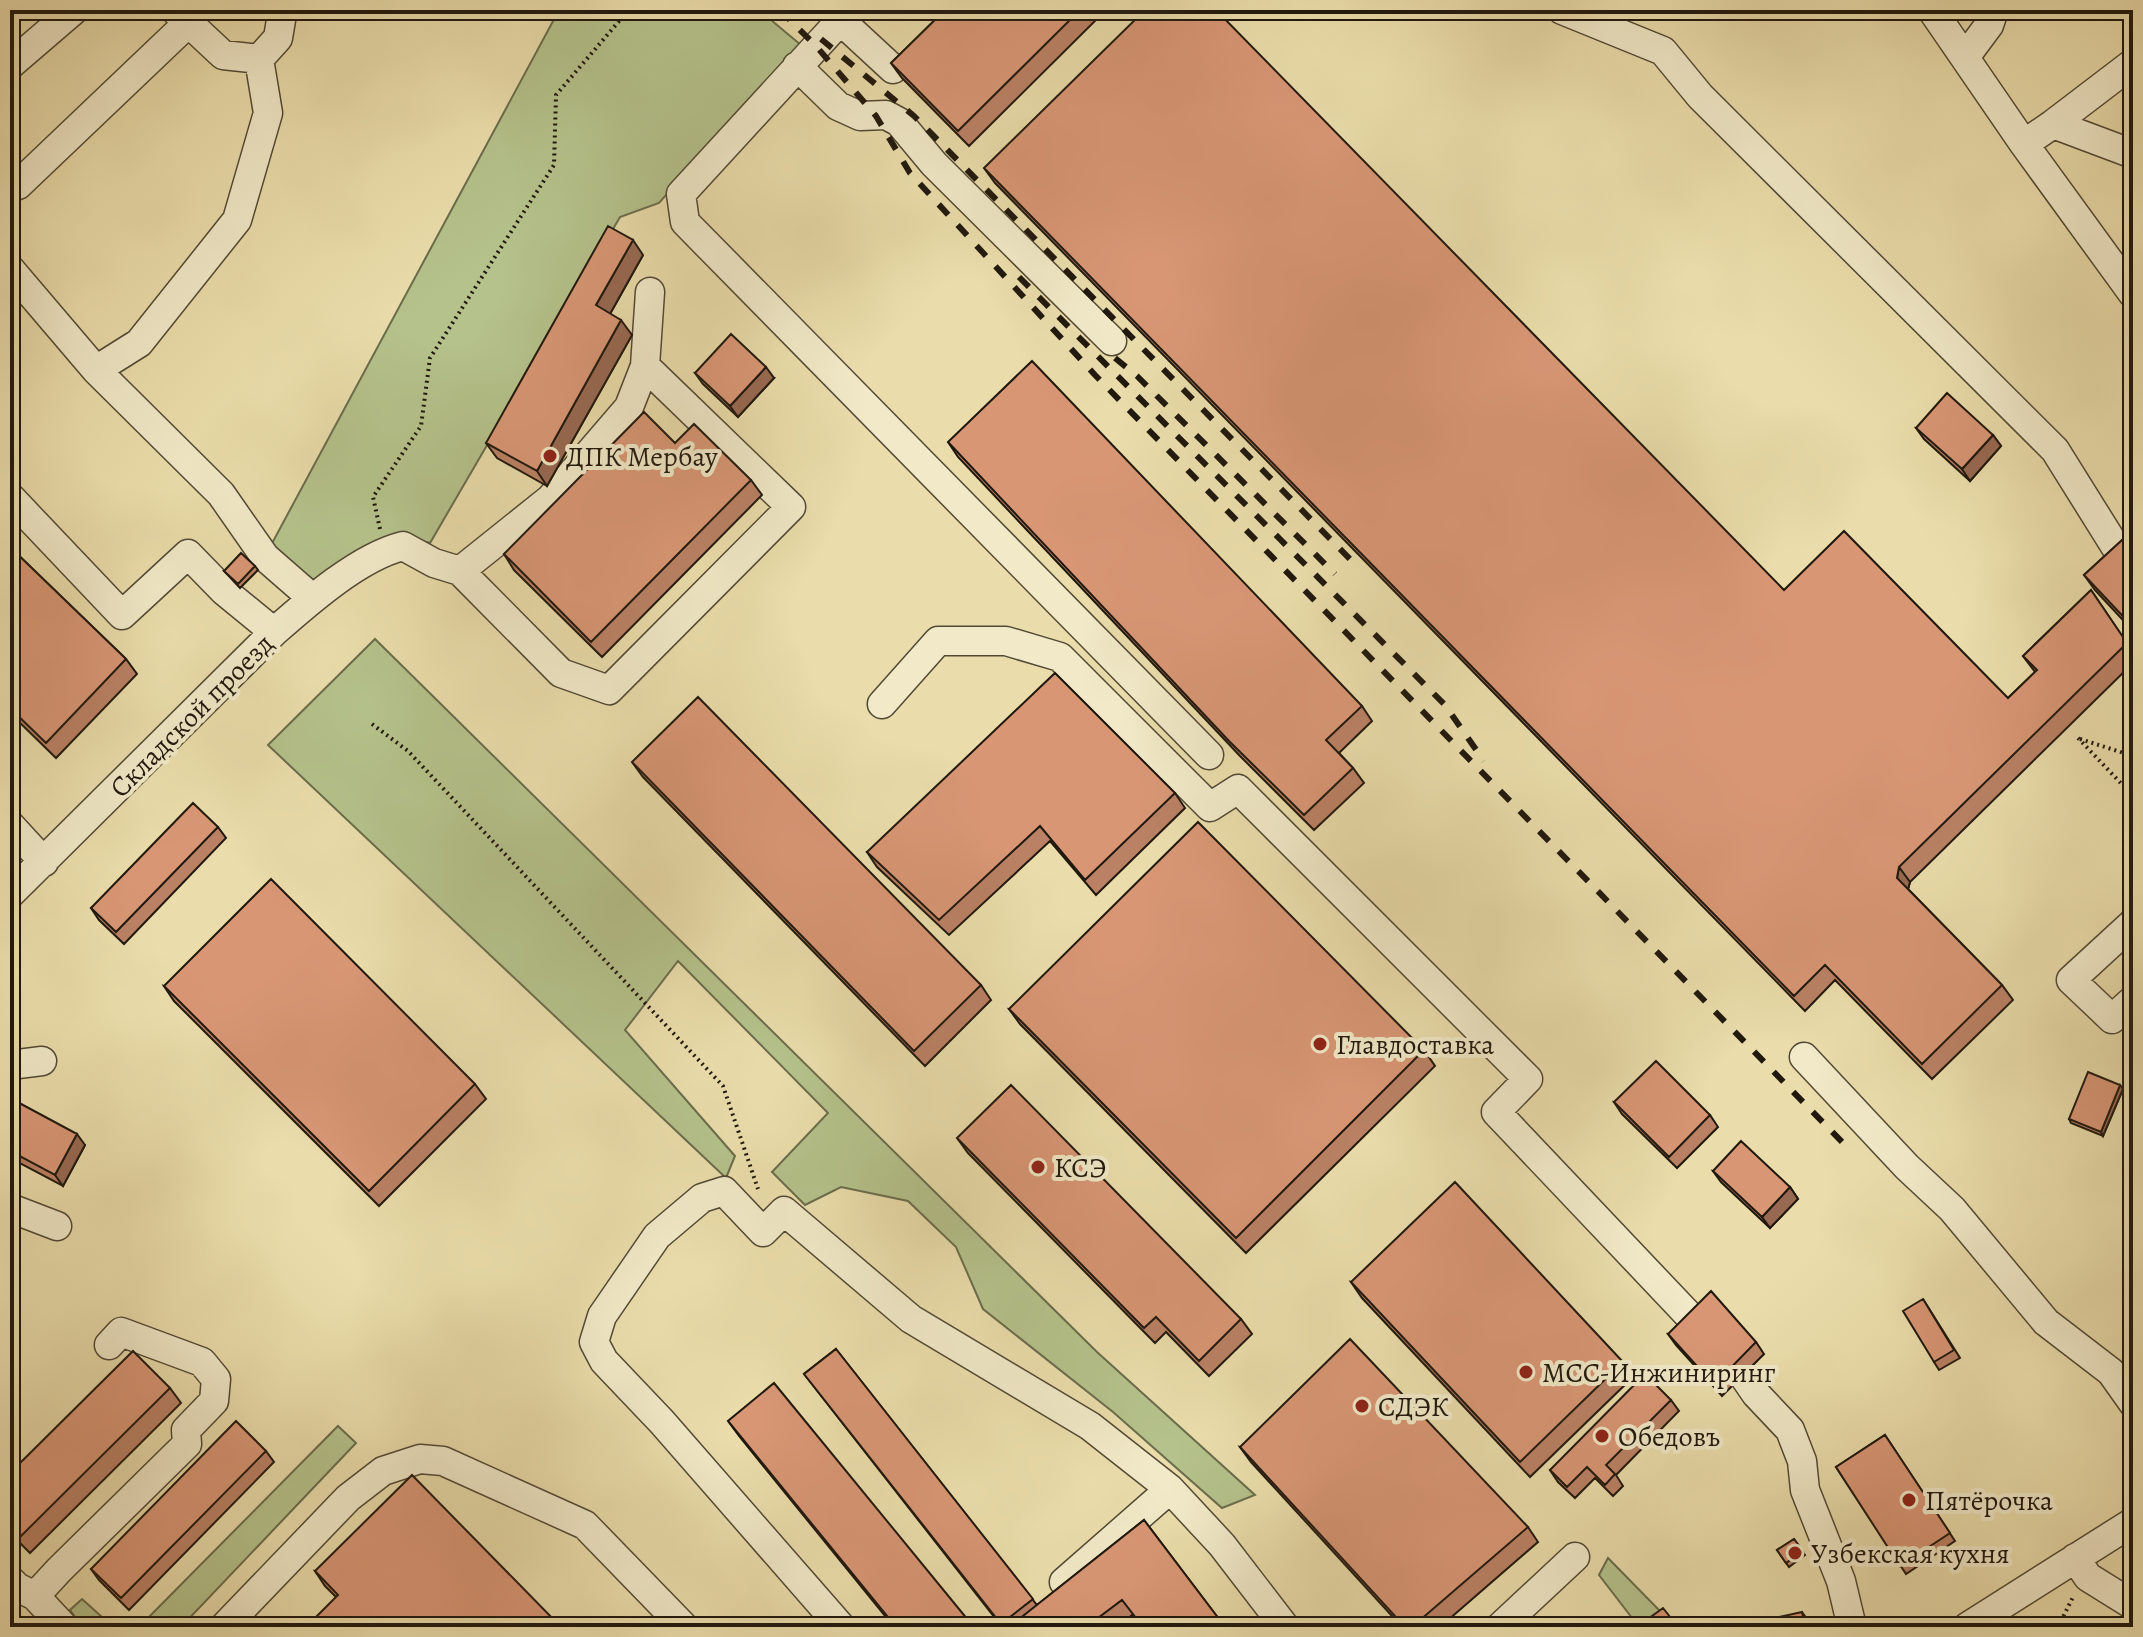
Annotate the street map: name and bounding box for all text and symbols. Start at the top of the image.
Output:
place label: ДПК Мербау [566,438,718,476]
marker: ДПК Мербау [541,447,559,465]
street label: Складской проезд [101,625,282,806]
place label: Главдоставка [1336,1026,1494,1064]
marker: Главдоставка [1311,1035,1329,1053]
place label: КСЭ [1054,1149,1106,1187]
marker: КСЭ [1029,1158,1047,1176]
place label: МСС-Инжиниринг [1542,1354,1776,1392]
marker: МСС-Инжиниринг [1517,1363,1535,1381]
place label: СДЭК [1378,1388,1449,1426]
marker: СДЭК [1353,1397,1371,1415]
place label: Обедовъ [1618,1418,1720,1456]
marker: Обедовъ [1593,1427,1611,1445]
place label: Пятёрочка [1925,1482,2053,1520]
marker: Пятёрочка [1900,1491,1918,1509]
place label: Узбекская кухня [1811,1535,2010,1573]
marker: Узбекская кухня [1786,1544,1804,1562]

